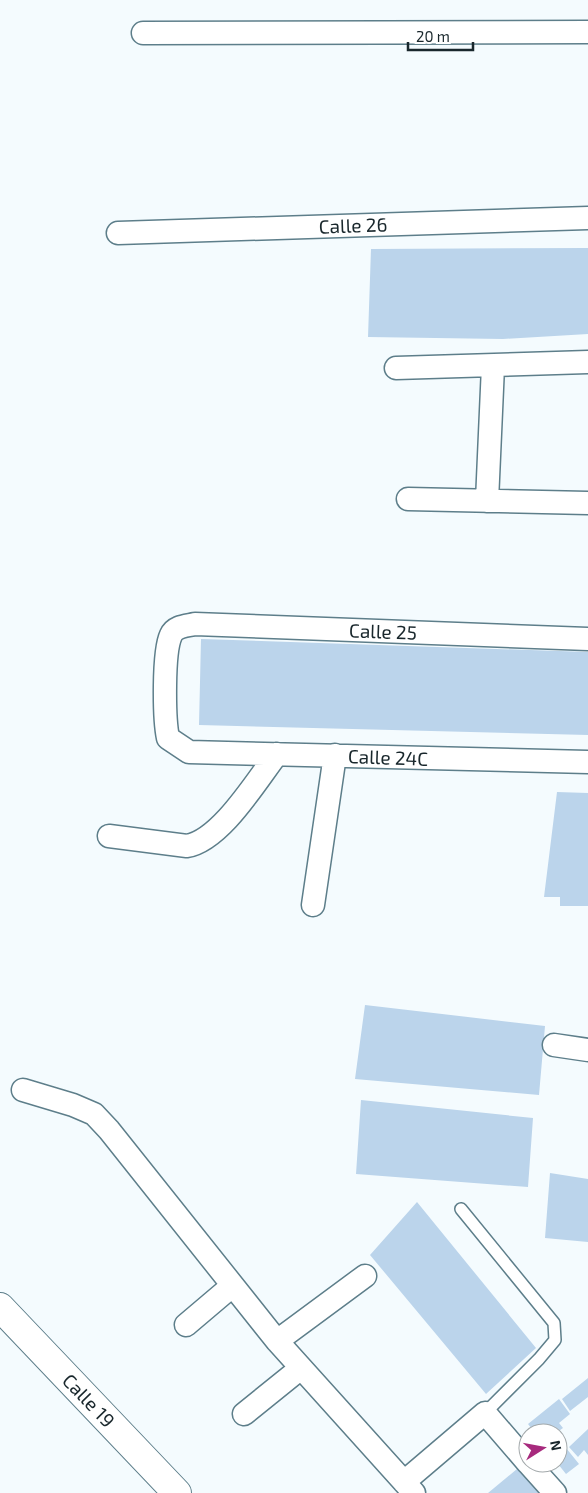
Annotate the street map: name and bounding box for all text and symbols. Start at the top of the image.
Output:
scale bar [408,20,473,52]
text: 20 m [416,27,450,45]
street label: Calle 26 [318,212,388,238]
street label: Calle 25 [349,618,417,644]
street label: Calle 24C [348,744,429,770]
street label: Calle 19 [58,1368,120,1432]
north arrow [518,1423,568,1473]
text: N [547,1439,566,1452]

